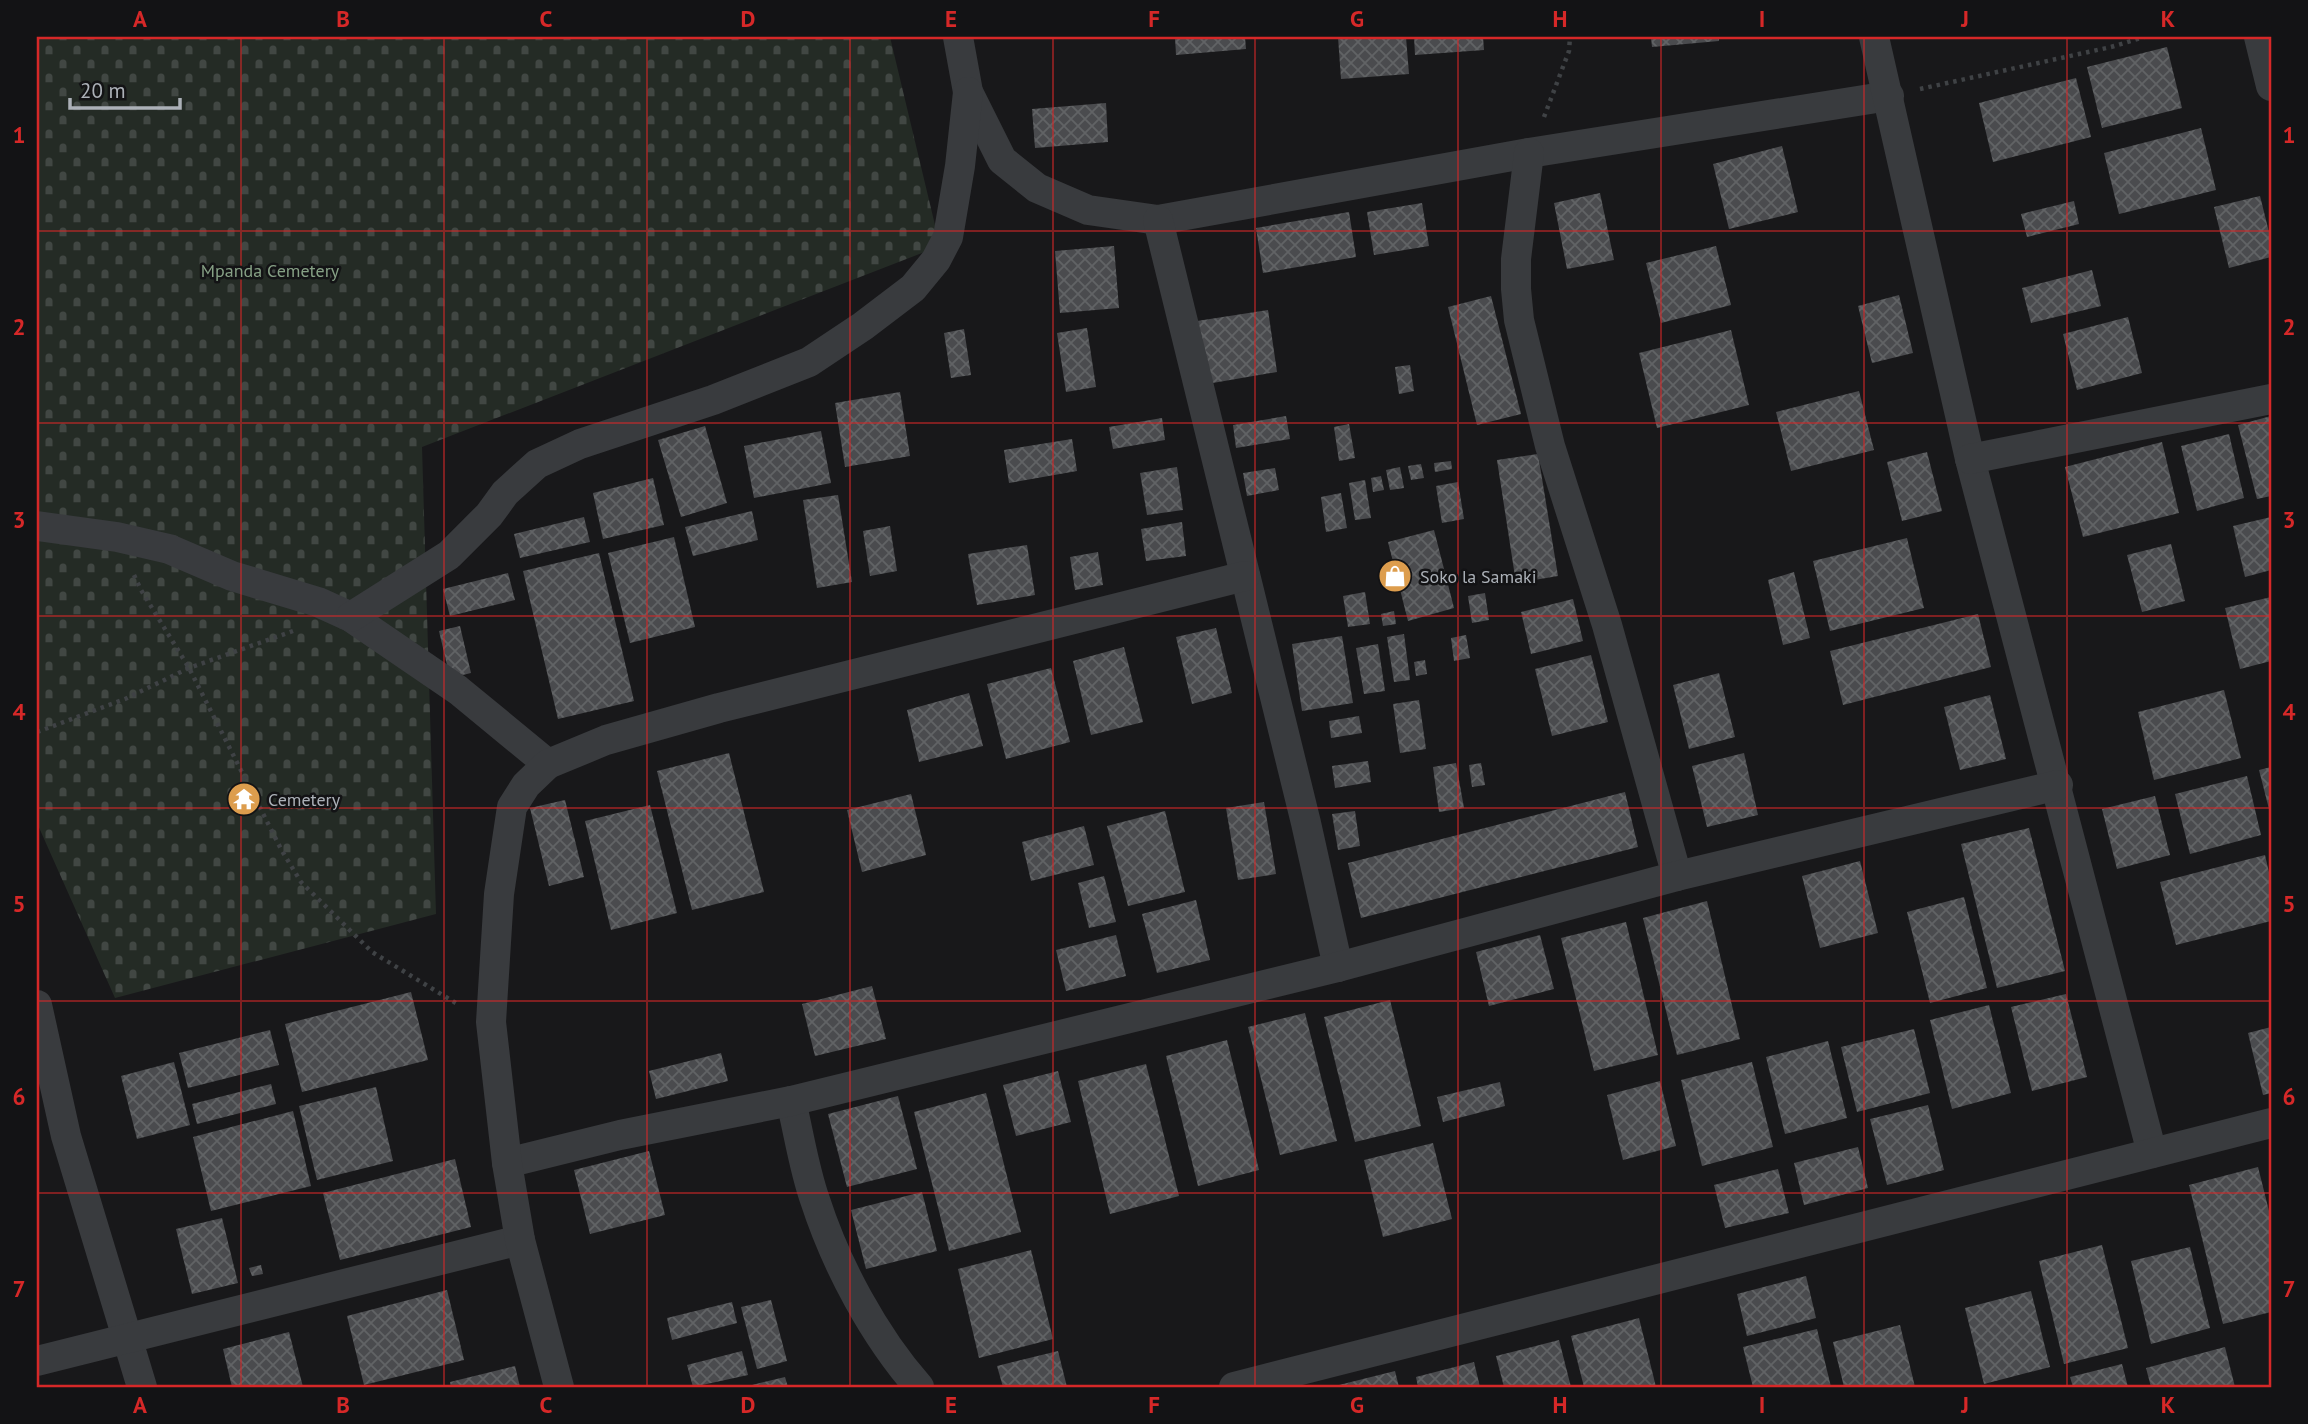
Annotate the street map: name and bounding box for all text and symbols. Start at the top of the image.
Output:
text: A [133,4,147,33]
text: B [336,4,350,33]
text: C [540,4,553,33]
text: D [741,4,755,33]
text: E [945,4,957,33]
text: F [1148,4,1160,33]
text: G [1350,4,1364,33]
text: H [1553,4,1567,33]
text: I [1759,4,1765,33]
text: J [1960,4,1969,33]
text: K [2161,4,2175,33]
scale bar [70,66,180,110]
text: 20 m [80,77,126,104]
text: 1 [12,120,26,149]
text: 1 [2282,120,2296,149]
park label: Mpanda Cemetery [201,259,340,282]
text: 2 [12,312,26,341]
text: 2 [2282,312,2296,341]
text: 3 [12,505,26,534]
text: 3 [2282,505,2296,534]
shop icon: Soko la Samaki [1376,557,1414,595]
place label: Soko la Samaki [1420,565,1537,588]
text: 4 [12,697,26,726]
text: 4 [2282,697,2296,726]
temple icon: Cemetery [225,780,263,818]
place label: Cemetery [268,788,341,811]
text: 5 [12,889,26,918]
text: 5 [2282,889,2296,918]
text: 6 [12,1082,26,1111]
text: 6 [2282,1082,2296,1111]
text: 7 [12,1274,26,1303]
text: 7 [2282,1274,2296,1303]
text: A [133,1390,147,1419]
text: B [336,1390,350,1419]
text: C [540,1390,553,1419]
text: D [741,1390,755,1419]
text: E [945,1390,957,1419]
text: F [1148,1390,1160,1419]
text: G [1350,1390,1364,1419]
text: H [1553,1390,1567,1419]
text: I [1759,1390,1765,1419]
text: J [1960,1390,1969,1419]
text: K [2161,1390,2175,1419]

